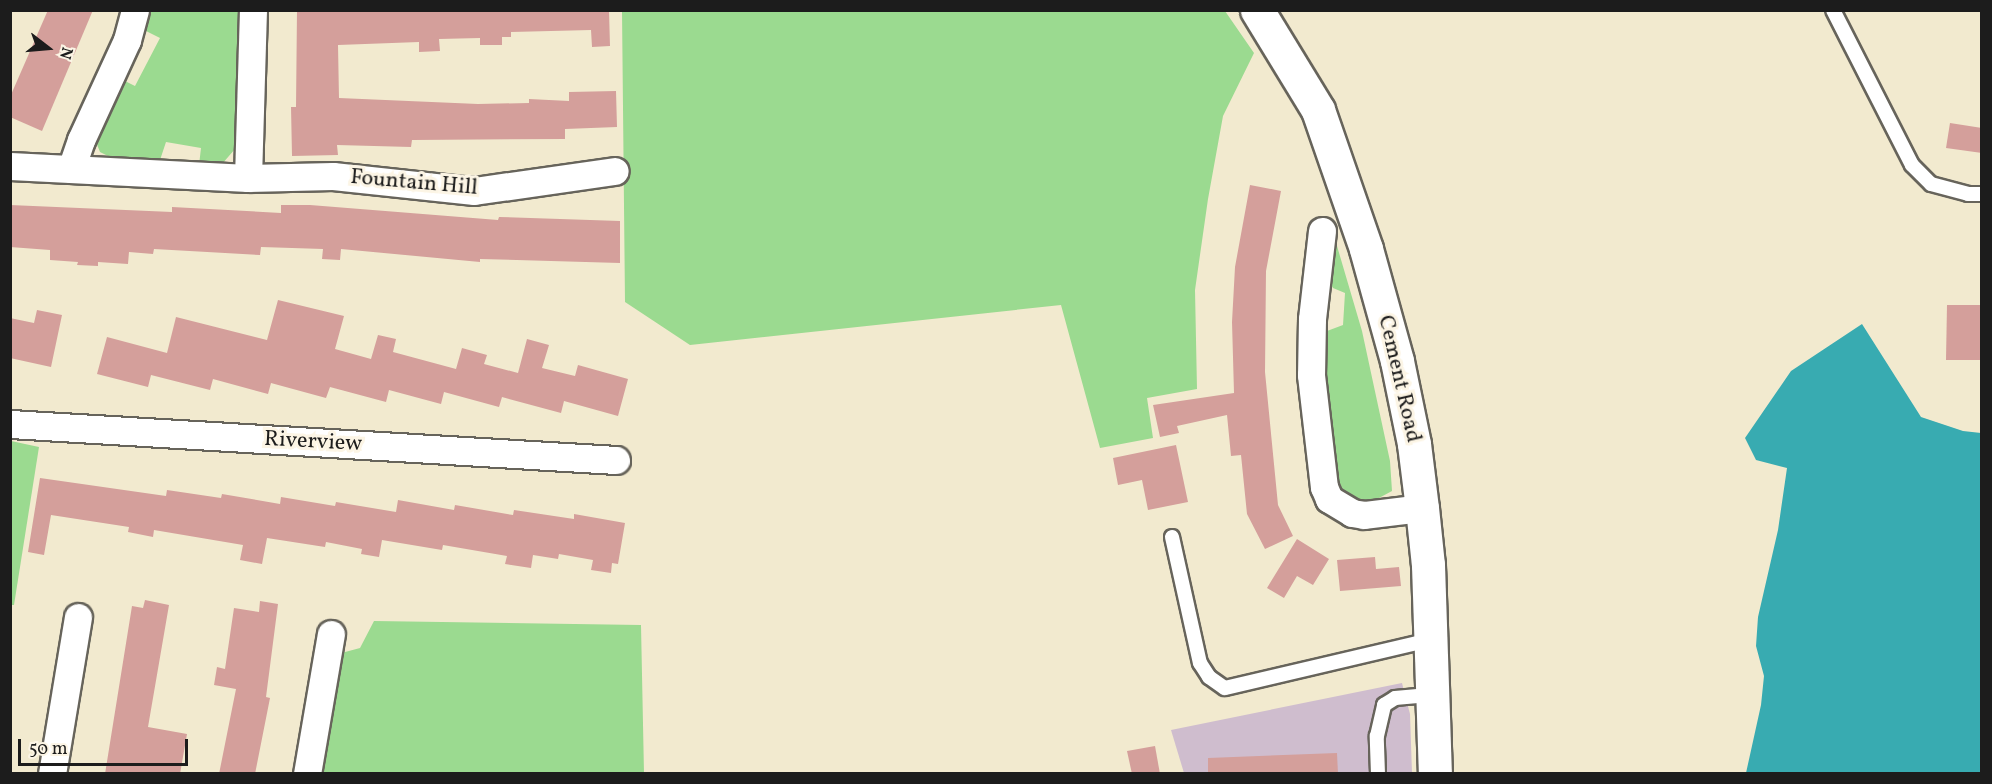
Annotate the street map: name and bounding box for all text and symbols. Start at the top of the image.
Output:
north arrow [18,18,78,78]
text: N [53,44,77,62]
street label: Fountain Hill [349,164,479,202]
street label: Cement Road [1372,313,1426,445]
street label: Riverview [263,426,363,458]
scale bar [21,727,190,765]
text: 50 m [29,737,68,762]

